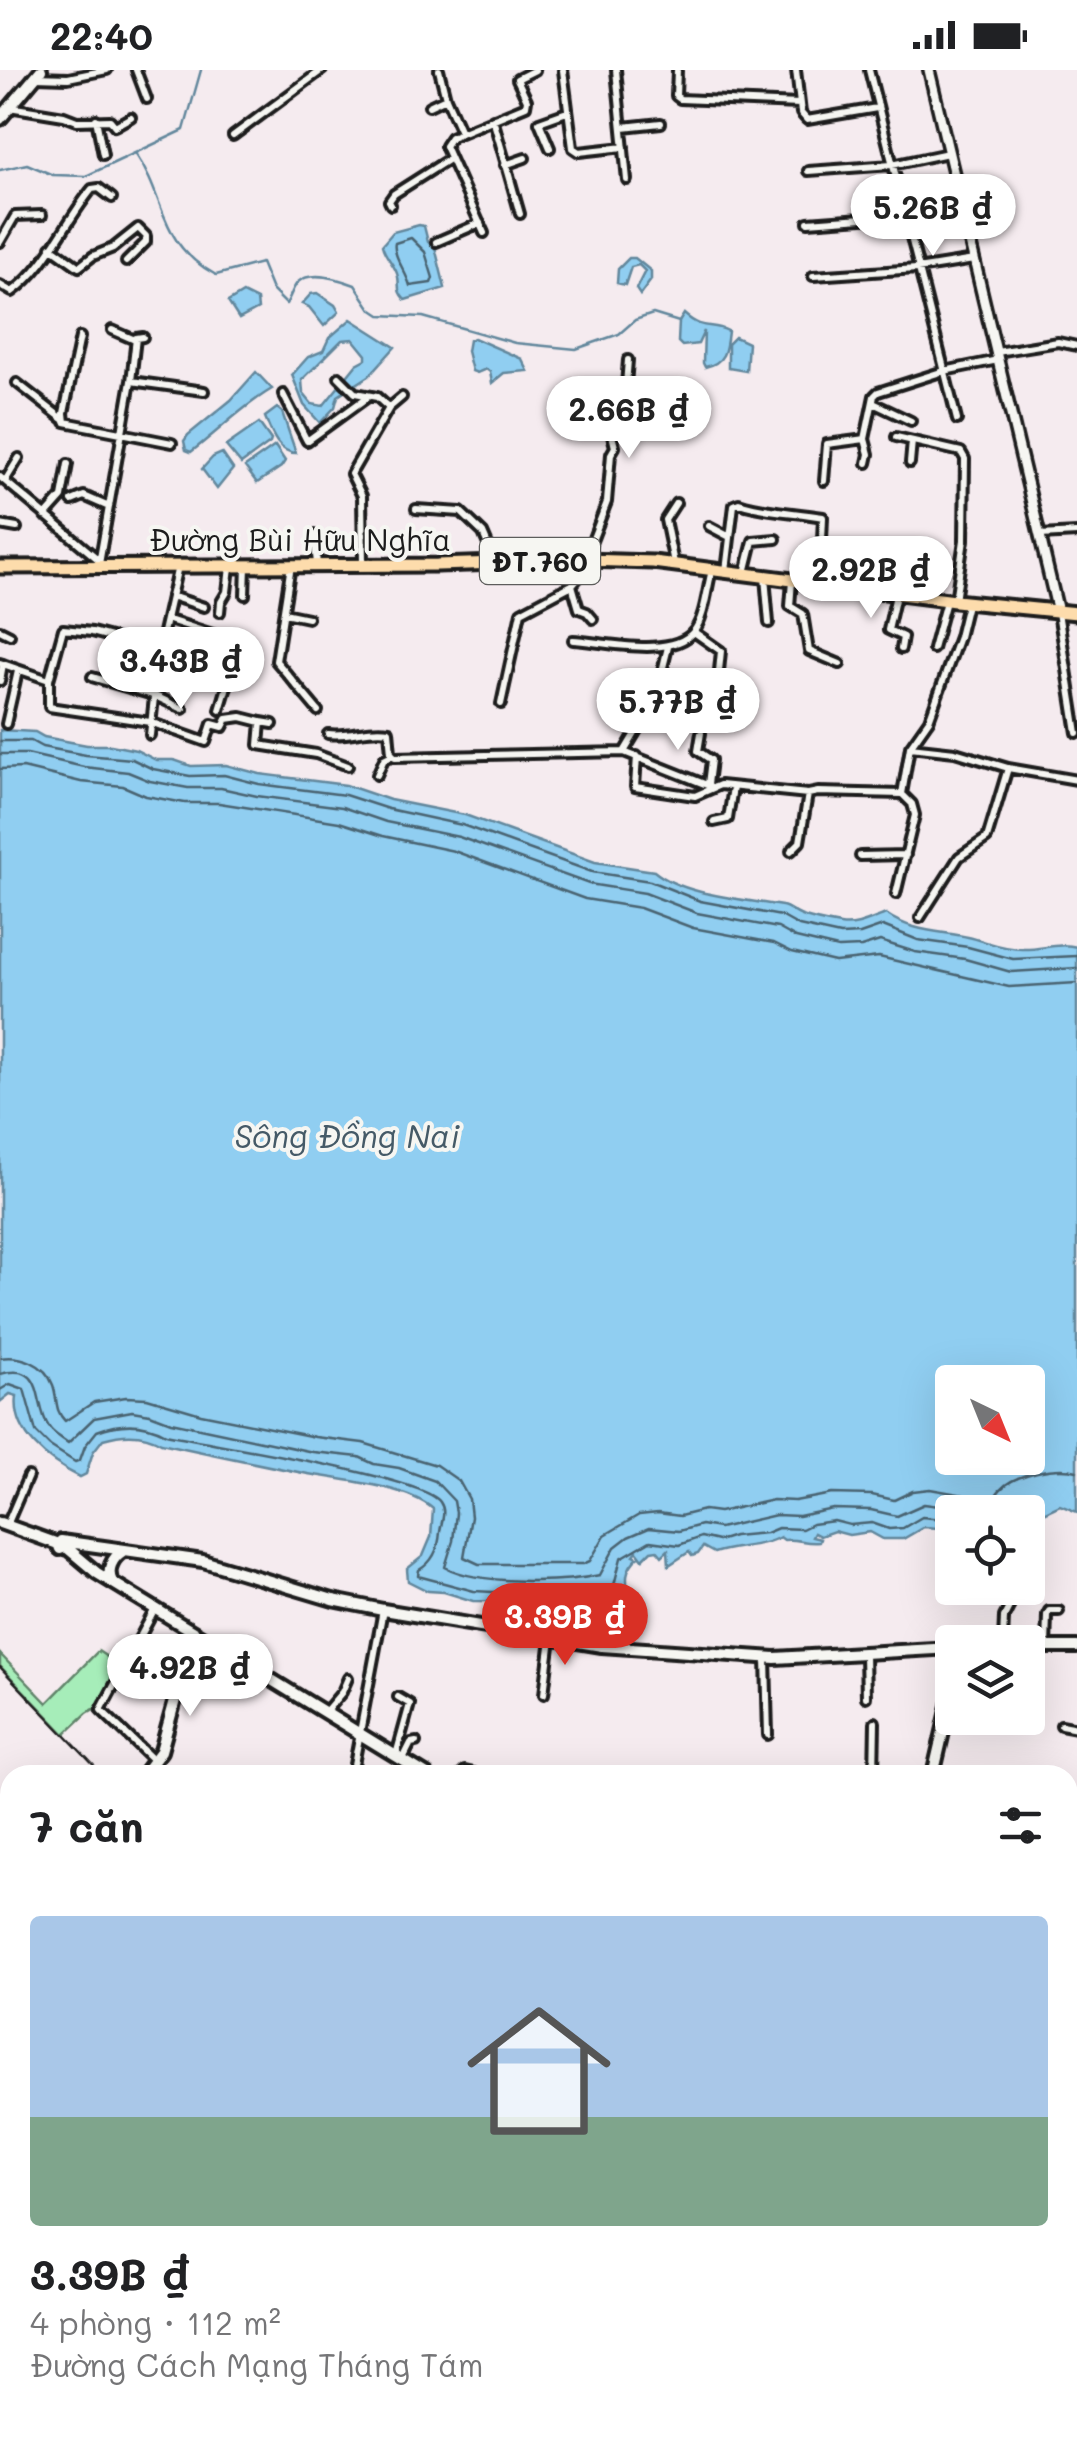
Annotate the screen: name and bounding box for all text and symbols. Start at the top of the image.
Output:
text: 22:40 [50,10,153,60]
pin: 5.26B ₫ [841,174,1025,259]
text: 5.26B ₫ [873,185,993,227]
pin: 2.66B ₫ [537,376,721,461]
text: 2.66B ₫ [568,387,690,429]
street label: Đường Bùi Hữu Nghĩa [149,519,451,559]
pin: 2.92B ₫ [779,536,963,621]
road number: ĐT.760 [480,538,600,584]
text: 2.92B ₫ [811,547,931,589]
pin: 3.43B ₫ [89,627,273,712]
text: 3.43B ₫ [119,638,243,680]
pin: 5.77B ₫ [586,668,770,753]
text: 5.77B ₫ [619,679,737,721]
water label: Sông Đồng Nai [234,1114,460,1156]
north arrow [935,1365,1045,1475]
map controls [935,1365,1045,1735]
button: locate [935,1495,1045,1605]
pin: 3.39B ₫ [473,1583,657,1668]
text: 3.39B ₫ [504,1594,626,1636]
button: layers [935,1625,1045,1735]
pin: 4.92B ₫ [98,1634,282,1719]
text: 4.92B ₫ [129,1645,251,1687]
text: 7 căn [30,1798,144,1853]
icon: filters [993,1798,1048,1853]
icon: home [449,1981,629,2161]
text: 3.39B ₫ [30,2246,190,2301]
text: 4 phòng · 112 m² [30,2301,281,2343]
text: Đường Cách Mạng Tháng Tám [30,2343,484,2385]

